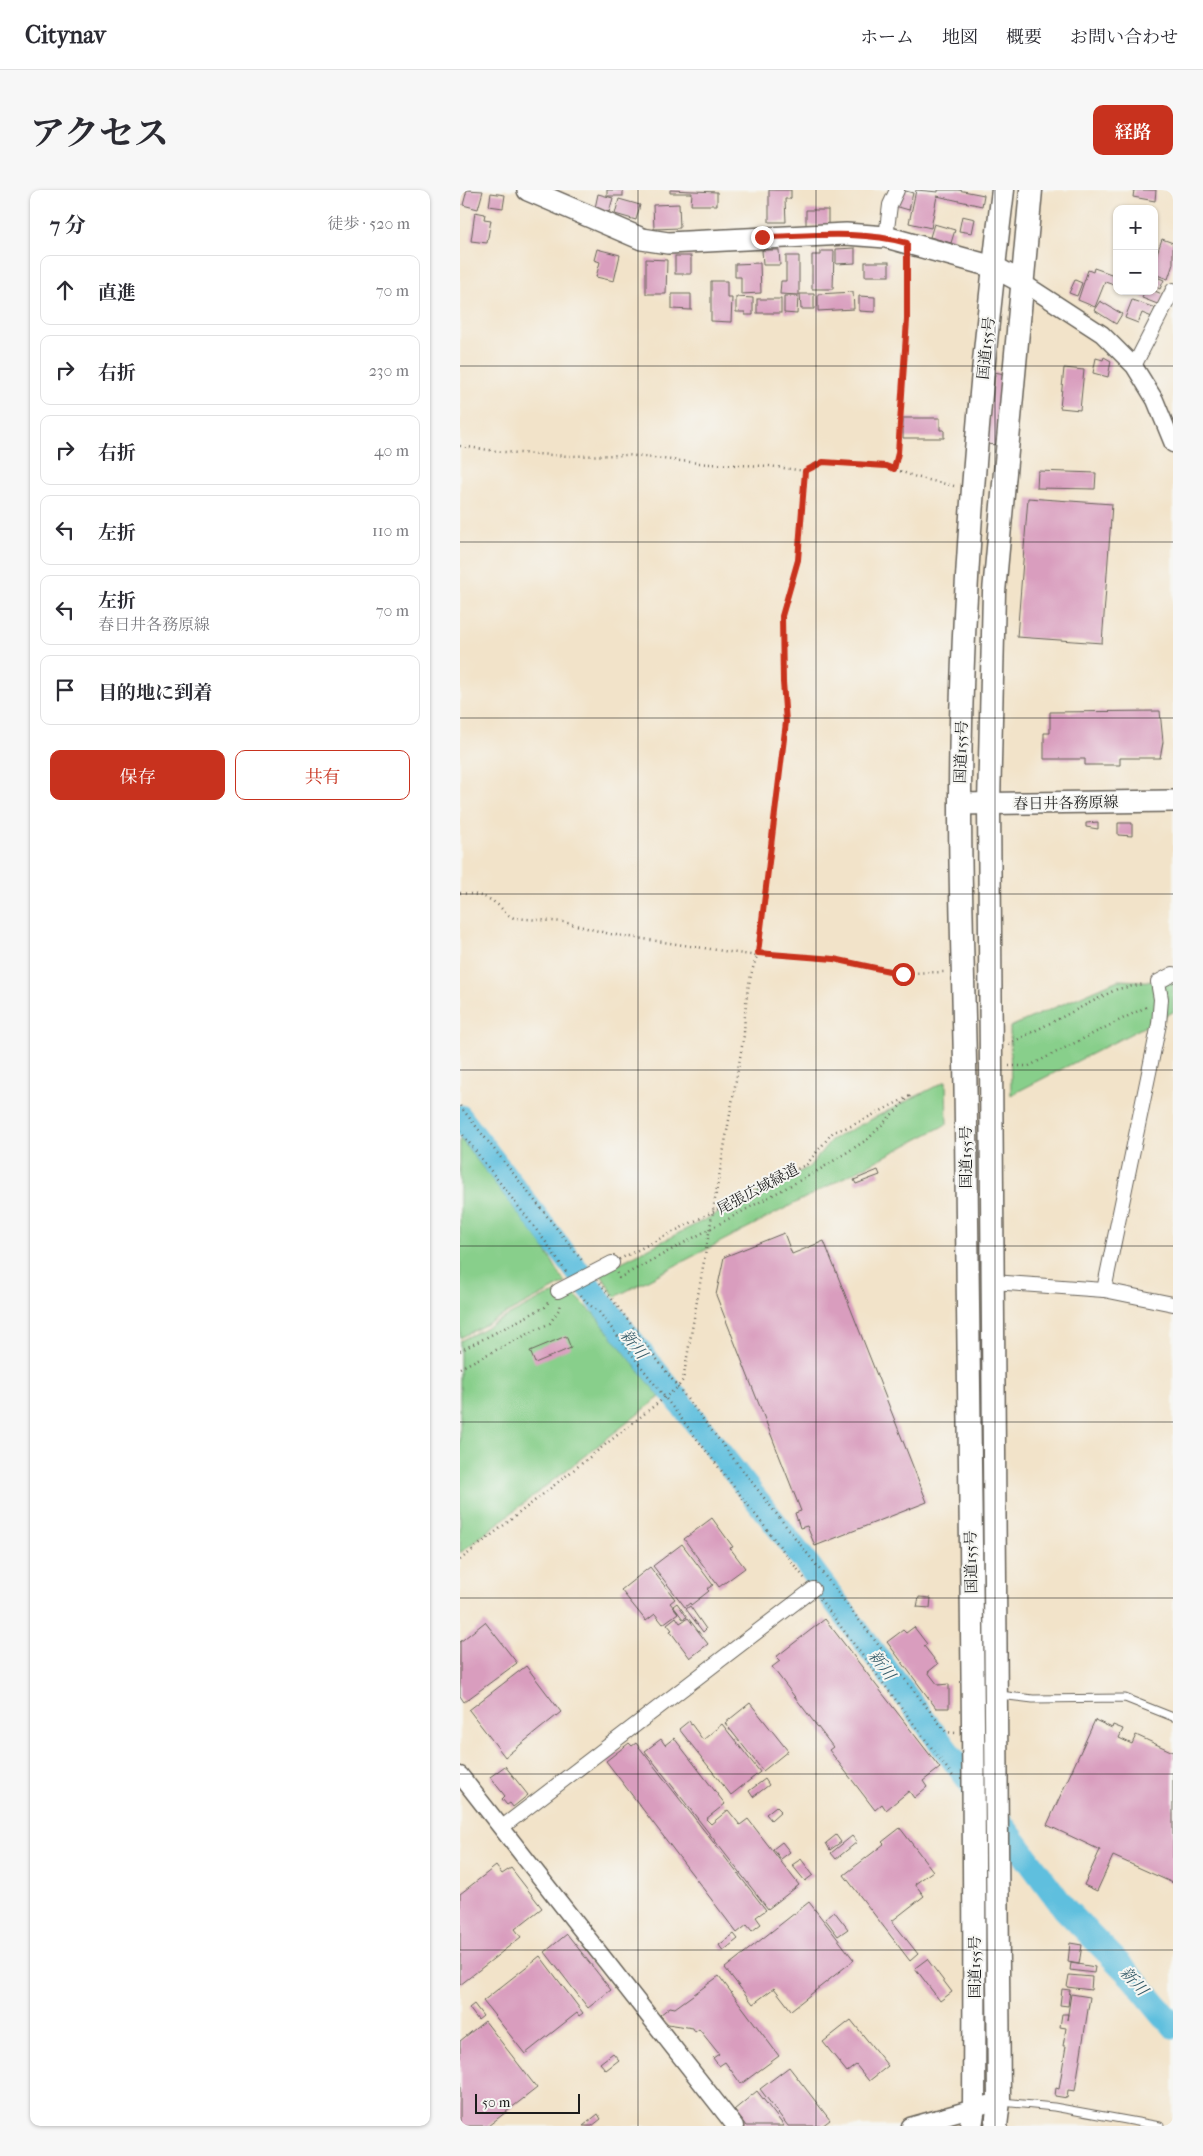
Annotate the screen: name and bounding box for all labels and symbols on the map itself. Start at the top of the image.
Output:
route end [751,226,774,249]
street label: 国道155号 [974,316,998,380]
street label: 国道155号 [951,720,971,784]
street label: 春日井各務原線 [1013,793,1119,813]
route start [892,963,915,986]
street label: 国道155号 [957,1125,975,1189]
street label: 尾張広域緑道 [714,1160,802,1218]
water label: 新川 [617,1326,653,1364]
street label: 国道155号 [961,1530,981,1594]
water label: 新川 [865,1646,900,1685]
street label: 国道155号 [966,1935,984,1999]
water label: 新川 [1116,1963,1153,2001]
scale bar [475,2091,580,2114]

